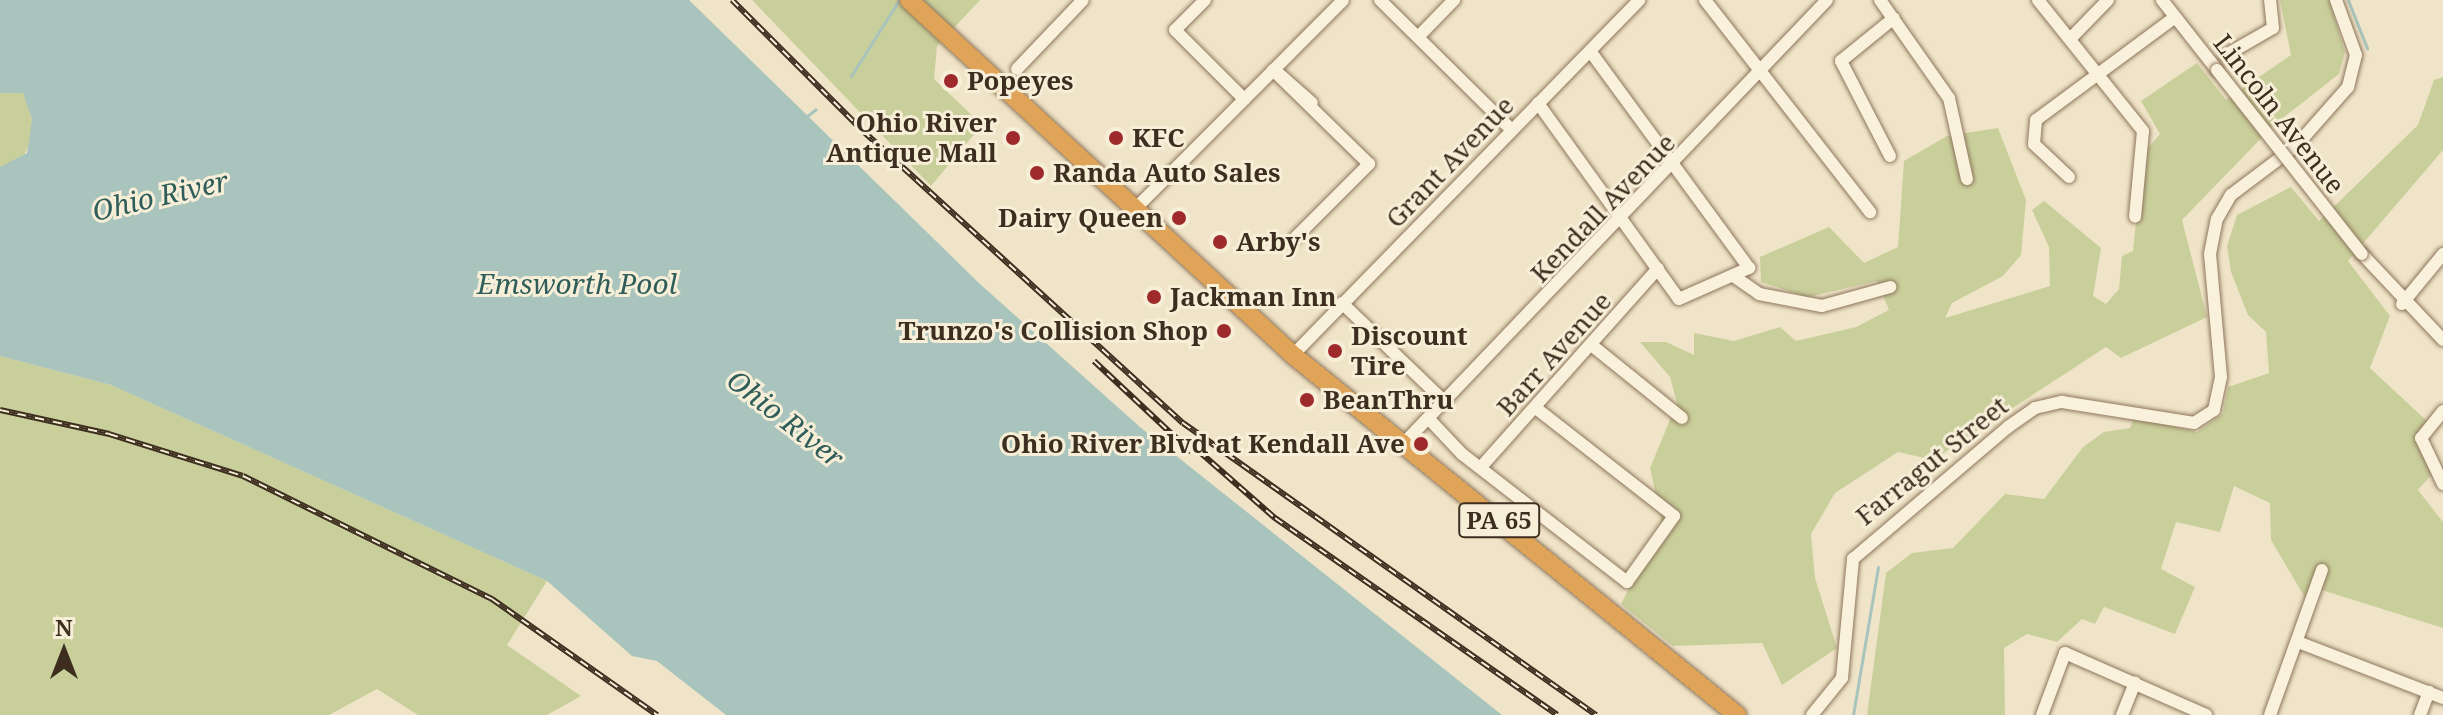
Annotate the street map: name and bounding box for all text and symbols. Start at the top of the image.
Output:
street label: Lincoln Avenue [2207,28,2351,200]
place label: Popeyes [967,65,1074,97]
marker: Popeyes [942,72,960,90]
street label: Grant Avenue [1380,90,1520,234]
place label: Ohio River Antique Mall [826,107,997,168]
place label: KFC [1132,122,1185,154]
street label: Kendall Avenue [1524,127,1682,289]
marker: Ohio River Antique Mall [1004,129,1022,147]
marker: KFC [1107,129,1125,147]
place label: Randa Auto Sales [1053,157,1281,189]
water label: Ohio River [89,163,231,227]
marker: Randa Auto Sales [1028,164,1046,182]
place label: Dairy Queen [998,202,1163,234]
marker: Dairy Queen [1170,209,1188,227]
place label: Arby's [1236,226,1321,258]
marker: Arby's [1211,233,1229,251]
water label: Emsworth Pool [477,266,677,300]
place label: Jackman Inn [1170,281,1337,313]
street label: Barr Avenue [1490,286,1618,422]
marker: Jackman Inn [1145,288,1163,306]
place label: Trunzo's Collision Shop [899,315,1208,347]
place label: Discount Tire [1351,320,1467,382]
marker: Trunzo's Collision Shop [1215,322,1233,340]
marker: Discount Tire [1326,342,1344,360]
water label: Ohio River [721,362,851,474]
place label: BeanThru [1323,384,1454,416]
street label: Farragut Street [1850,390,2014,532]
marker: BeanThru [1298,391,1316,409]
place label: Ohio River Blvd at Kendall Ave [1001,428,1405,460]
marker: Ohio River Blvd at Kendall Ave [1412,435,1430,453]
road number: PA 65 [1457,500,1541,540]
north arrow [24,611,104,691]
text: N [55,612,73,642]

